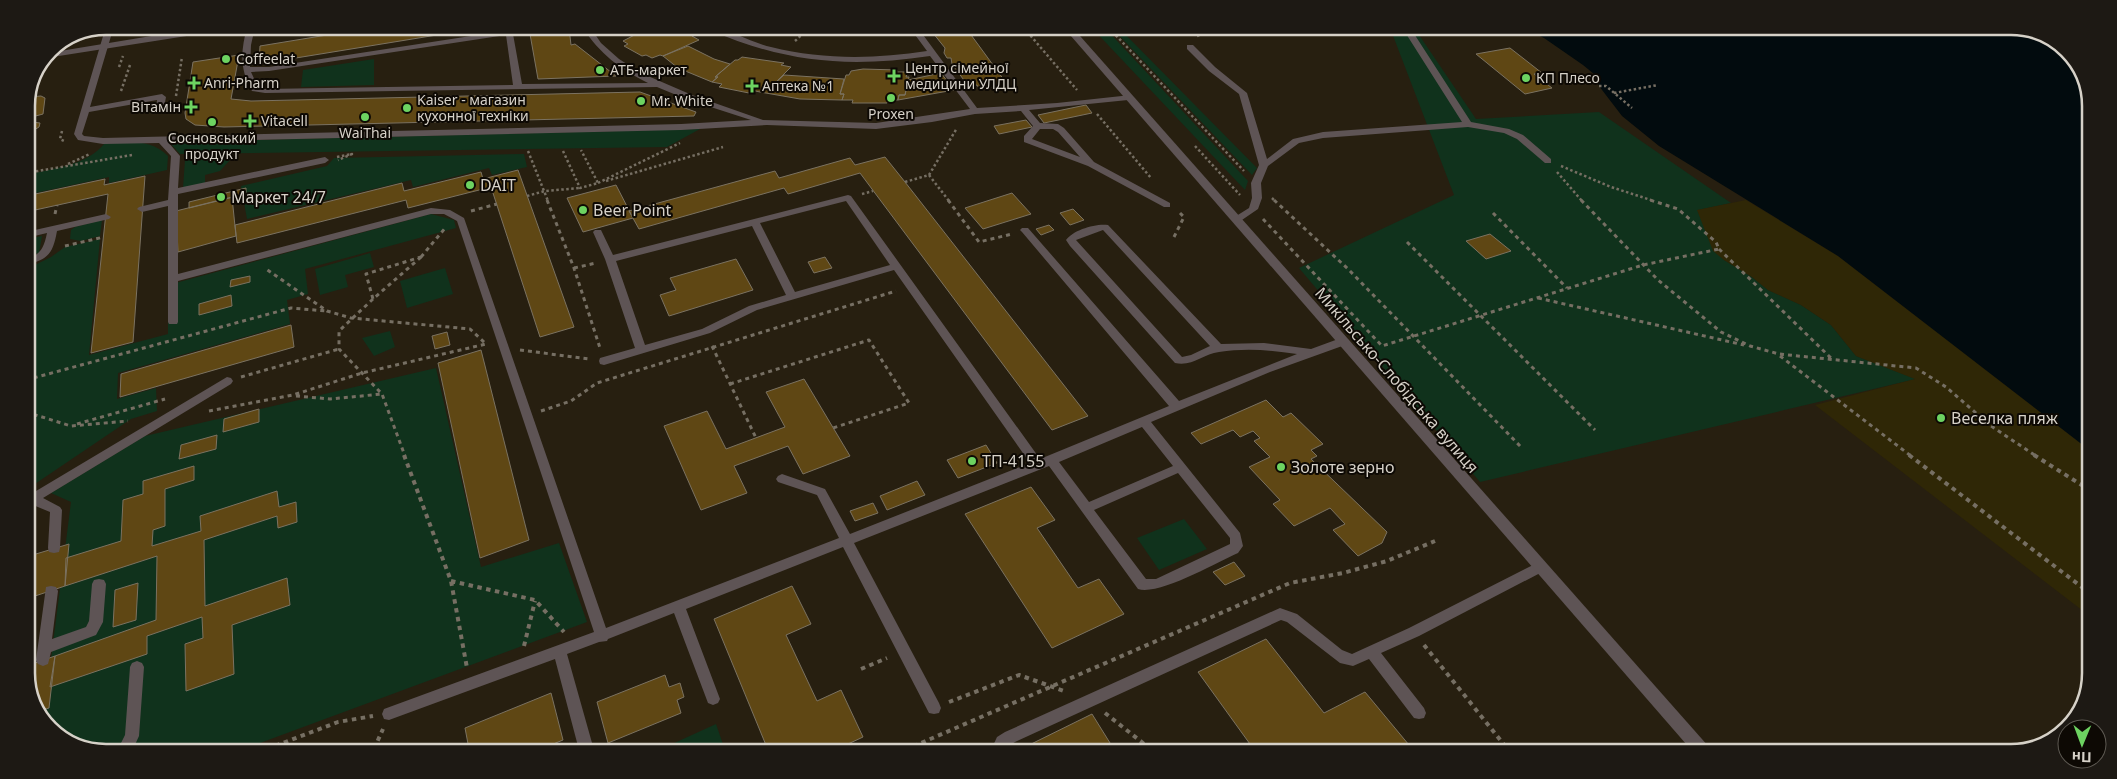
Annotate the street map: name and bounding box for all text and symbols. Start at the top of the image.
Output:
place label: Coffeelat [236,49,295,68]
marker: Coffeelat [220,53,232,65]
place label: Центр сімейної медицини УЛДЦ [905,58,1017,93]
place label: АТБ-маркет [610,60,688,79]
marker: АТБ-маркет [594,64,606,76]
place label: КП Плесо [1536,68,1600,87]
marker: Центр сімейної медицини УЛДЦ [887,69,901,83]
marker: КП Плесо [1520,72,1532,84]
place label: Anri-Pharm [204,73,279,92]
place label: Аптека №1 [762,76,834,95]
marker: Anri-Pharm [188,77,200,89]
marker: Аптека №1 [746,80,758,92]
place label: Kaiser - магазин кухонної техніки [417,90,529,125]
place label: Mr. White [651,91,713,110]
marker: Proxen [885,92,897,104]
marker: Mr. White [635,95,647,107]
place label: Вітамін [131,97,181,116]
marker: Вітамін [185,101,197,113]
marker: Kaiser - магазин кухонної техніки [401,102,413,114]
place label: Proxen [868,104,914,123]
place label: Vitacell [261,111,308,130]
marker: WaiThai [359,111,371,123]
marker: Vitacell [243,114,257,128]
marker: Сосновський продукт [206,116,218,128]
place label: WaiThai [339,123,391,142]
place label: Сосновський продукт [168,128,256,163]
place label: DAIT [480,174,516,196]
marker: DAIT [464,179,476,191]
place label: Маркет 24/7 [231,186,326,208]
marker: Маркет 24/7 [215,191,227,203]
place label: Beer Point [593,199,672,221]
marker: Beer Point [577,204,589,216]
street label: Микільсько-Слобідська вулиця [1310,282,1484,478]
place label: Веселка пляж [1951,407,2059,429]
marker: Веселка пляж [1935,412,1947,424]
place label: ТП-4155 [982,450,1044,472]
marker: ТП-4155 [966,455,978,467]
place label: Золоте зерно [1291,456,1394,478]
marker: Золоте зерно [1275,461,1287,473]
north arrow [2057,719,2107,769]
text: Пн [2072,748,2092,767]

